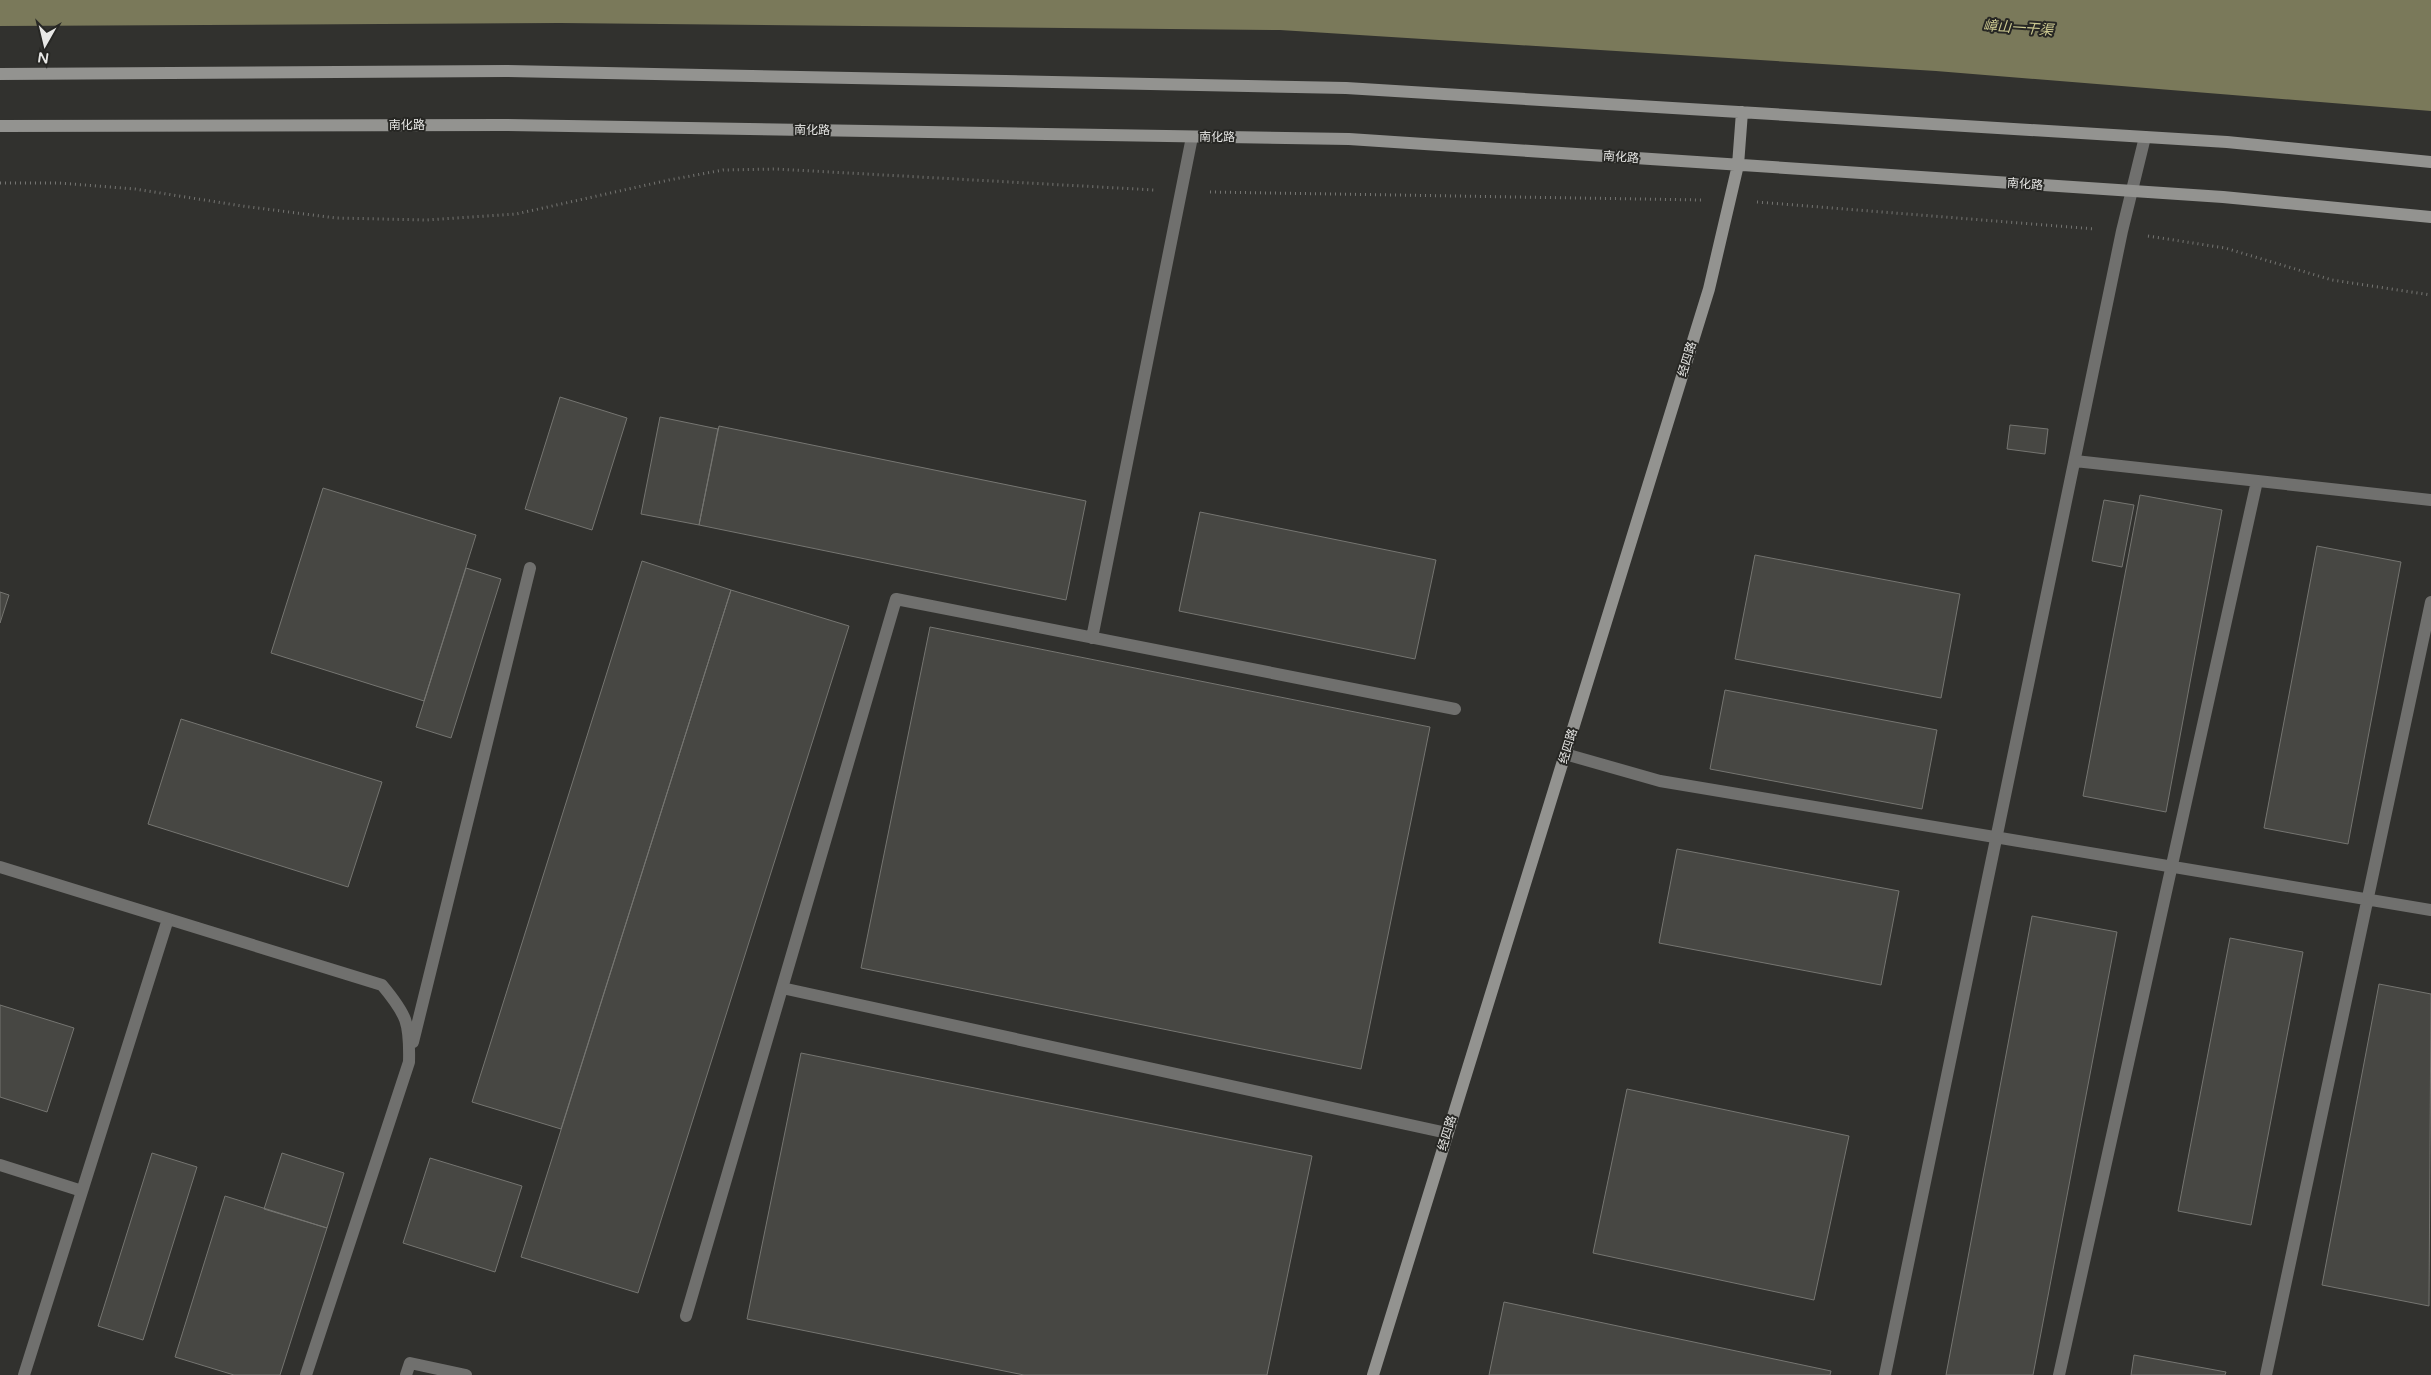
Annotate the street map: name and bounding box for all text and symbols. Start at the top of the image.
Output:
water label: 嶂山一干渠 [1982,17,2056,39]
north arrow [20,20,70,70]
text: N [37,48,50,67]
street label: 南化路 [389,118,425,132]
street label: 南化路 [794,123,830,137]
street label: 南化路 [1199,130,1235,144]
street label: 南化路 [1603,149,1639,165]
street label: 南化路 [2007,176,2043,192]
street label: 经四路 [1675,340,1699,378]
street label: 经四路 [1556,727,1580,765]
street label: 经四路 [1435,1114,1459,1152]

